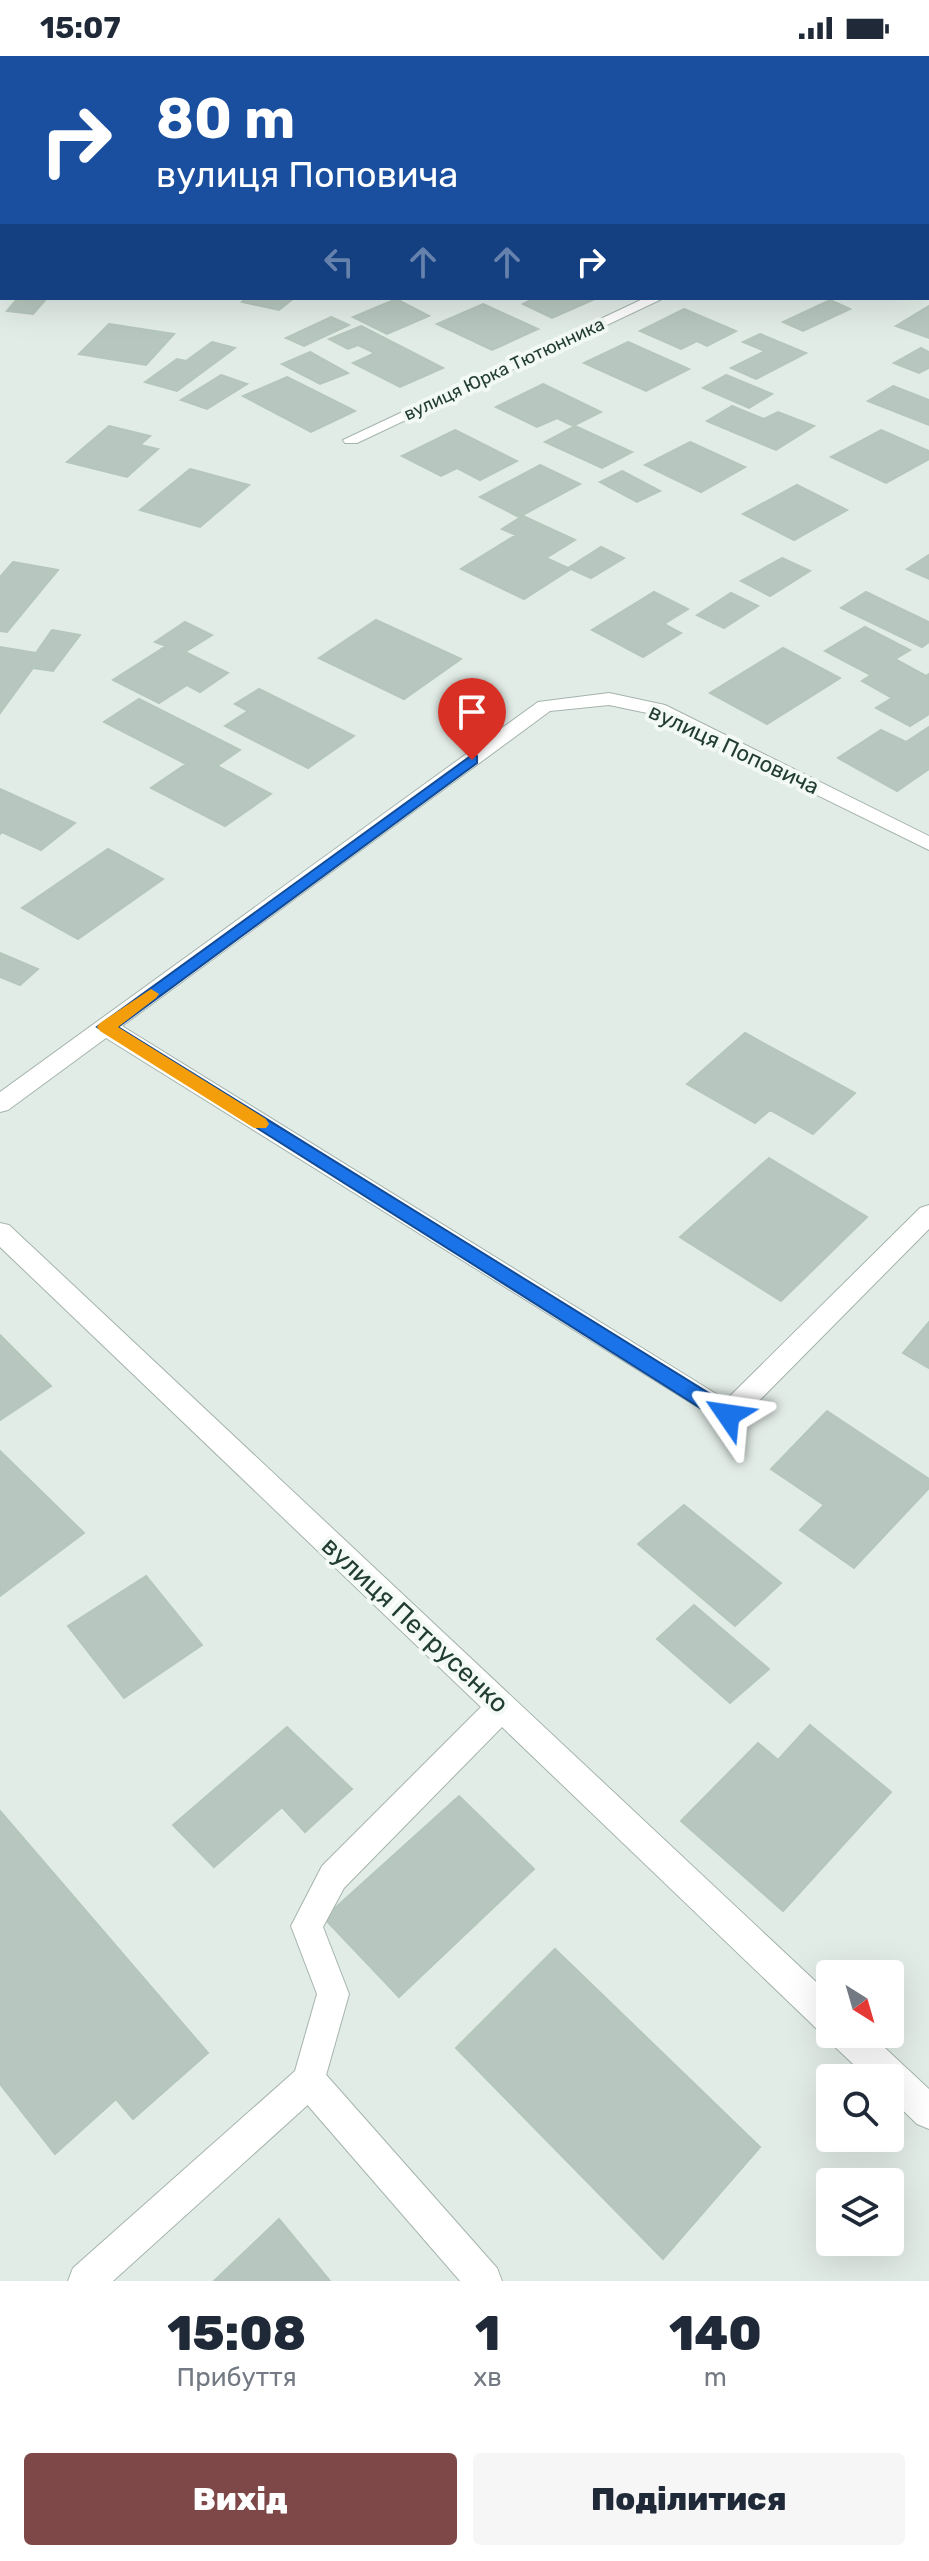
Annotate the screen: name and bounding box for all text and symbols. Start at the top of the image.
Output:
text: 15:07 [40,10,121,46]
text: 80 m [156,86,295,152]
icon: right [24,88,128,192]
text: вулиця Поповича [156,153,458,196]
icon: left [317,240,361,284]
icon: ahead [401,240,445,284]
icon: ahead [485,240,529,284]
icon: right [569,240,613,284]
street label: вулиця Юрка Тютюнника [400,313,608,425]
pin [438,678,506,760]
icon: arrive [450,690,494,734]
street label: вулиця Поповича [645,698,823,800]
position arrow [686,1373,770,1457]
street label: вулиця Петрусенко [315,1531,515,1719]
north arrow [816,1960,904,2048]
map controls [816,1960,904,2256]
button: search [816,2064,904,2152]
button: layers [816,2168,904,2256]
text: 15:08 [167,2305,306,2362]
text: 1 [475,2305,500,2362]
text: 140 [669,2305,762,2362]
text: Прибуття [177,2362,297,2393]
text: хв [473,2362,502,2393]
text: m [704,2362,727,2393]
button: Вихід [24,2453,457,2545]
button: Поділитися [473,2453,905,2545]

